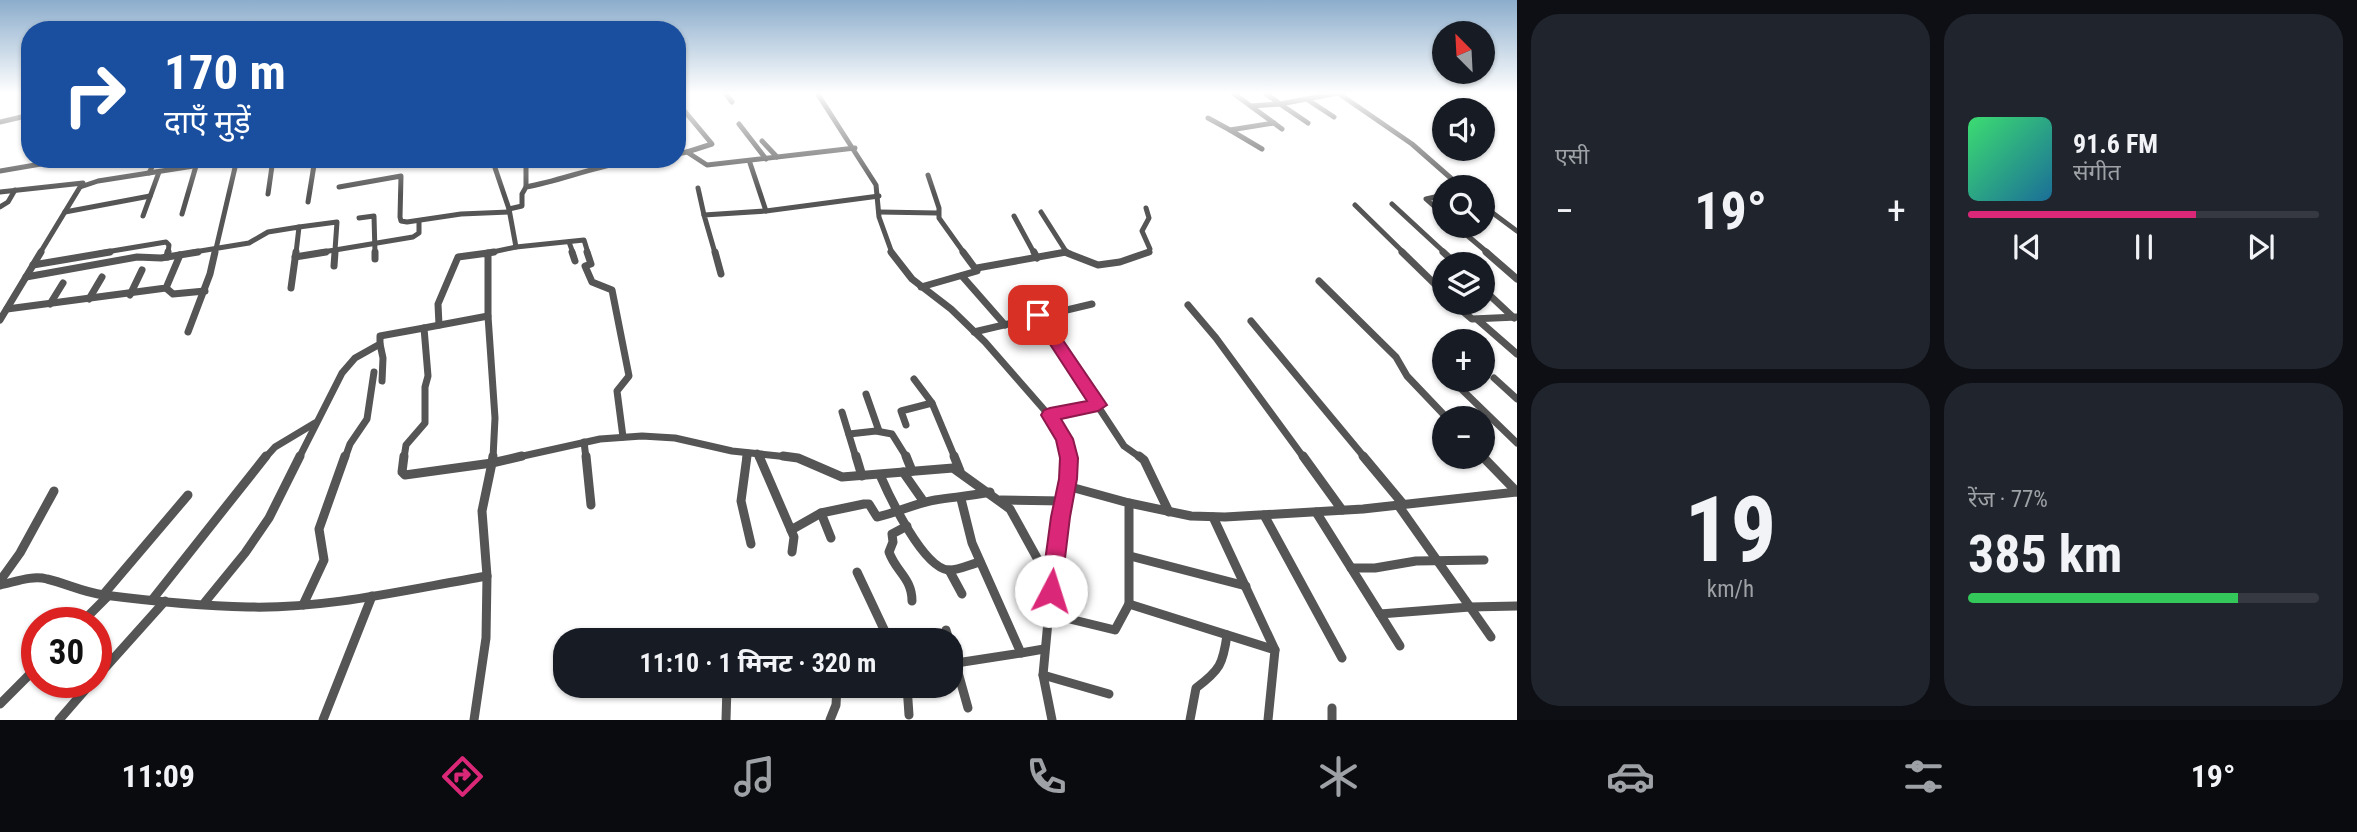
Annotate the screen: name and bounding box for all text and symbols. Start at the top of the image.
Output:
north arrow [1432,21,1494,84]
map controls [1432,21,1495,469]
text: 170 m [164,44,286,101]
icon: right [49,49,140,140]
button: sound [1432,98,1495,161]
text: दाएँ मुड़ें [164,103,251,141]
text: 91.6 FM [2073,129,2158,159]
text: एसी [1555,143,1589,170]
text: संगीत [2073,159,2121,186]
button: search [1432,175,1495,238]
text: 19° [1694,181,1767,242]
text: − [1555,189,1574,233]
text: + [1887,189,1906,233]
icon: previous [2008,228,2046,266]
icon: pause [2125,228,2163,266]
icon: next [2242,228,2280,266]
button: layers [1432,252,1495,315]
pin [1008,285,1068,345]
icon: arrive [1019,296,1057,334]
button: + [1432,329,1495,392]
button: − [1432,406,1495,469]
text: 19 [1685,477,1776,583]
text: रेंज · 77% [1968,486,2048,513]
text: 385 km [1968,524,2122,585]
position arrow [1014,554,1088,628]
text: km/h [1707,576,1754,603]
speed limit sign: 30 [21,607,112,698]
text: 11:10 · 1 मिनट · 320 m [640,648,876,678]
icon: directions [438,752,487,801]
icon: music [730,752,779,801]
icon: phone [1022,752,1071,801]
icon: climate [1314,752,1363,801]
icon: car [1606,752,1655,801]
icon: filters [1899,752,1948,801]
text: 11:09 [122,757,195,795]
text: 19° [2191,757,2235,795]

